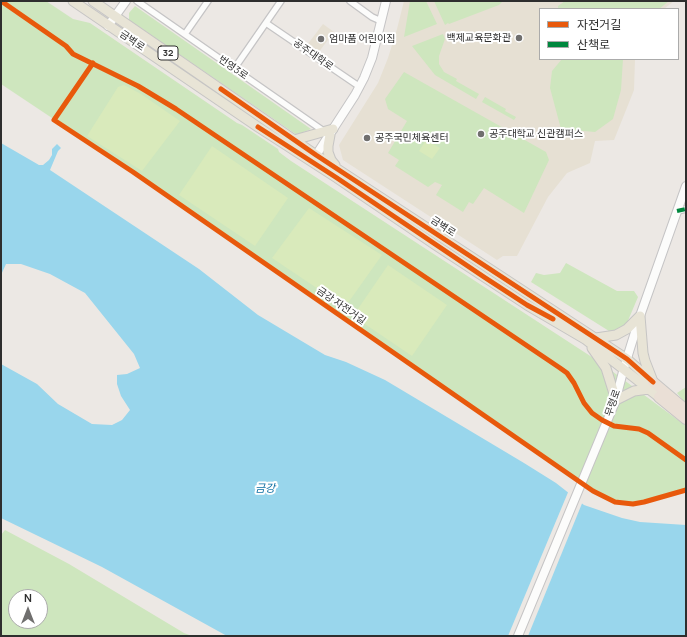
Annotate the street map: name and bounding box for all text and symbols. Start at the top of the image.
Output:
legend [539,8,679,60]
text: 자전거길 [577,16,621,33]
street label: 금벽로 [117,28,147,54]
place label: 백제교육문화관 [447,32,511,44]
place label: 엄마품 어린이집 [329,33,395,45]
marker: 백제교육문화관 [514,33,524,43]
marker: 엄마품 어린이집 [316,34,326,44]
text: 산책로 [577,36,610,53]
street label: 공주대학로 [291,37,335,73]
road number: 32 [158,46,178,60]
street label: 번영3로 [216,54,250,82]
place label: 공주대학교 신관캠퍼스 [489,128,583,140]
marker: 공주대학교 신관캠퍼스 [476,129,486,139]
place label: 공주국민체육센터 [375,132,449,144]
marker: 공주국민체육센터 [362,133,372,143]
street label: 금벽로 [428,214,458,240]
street label: 금강 자전거길 [314,285,368,327]
street label: 무령로 [603,388,623,418]
water label: 금강 [255,482,275,496]
north arrow [8,589,48,629]
text: N [24,590,32,605]

